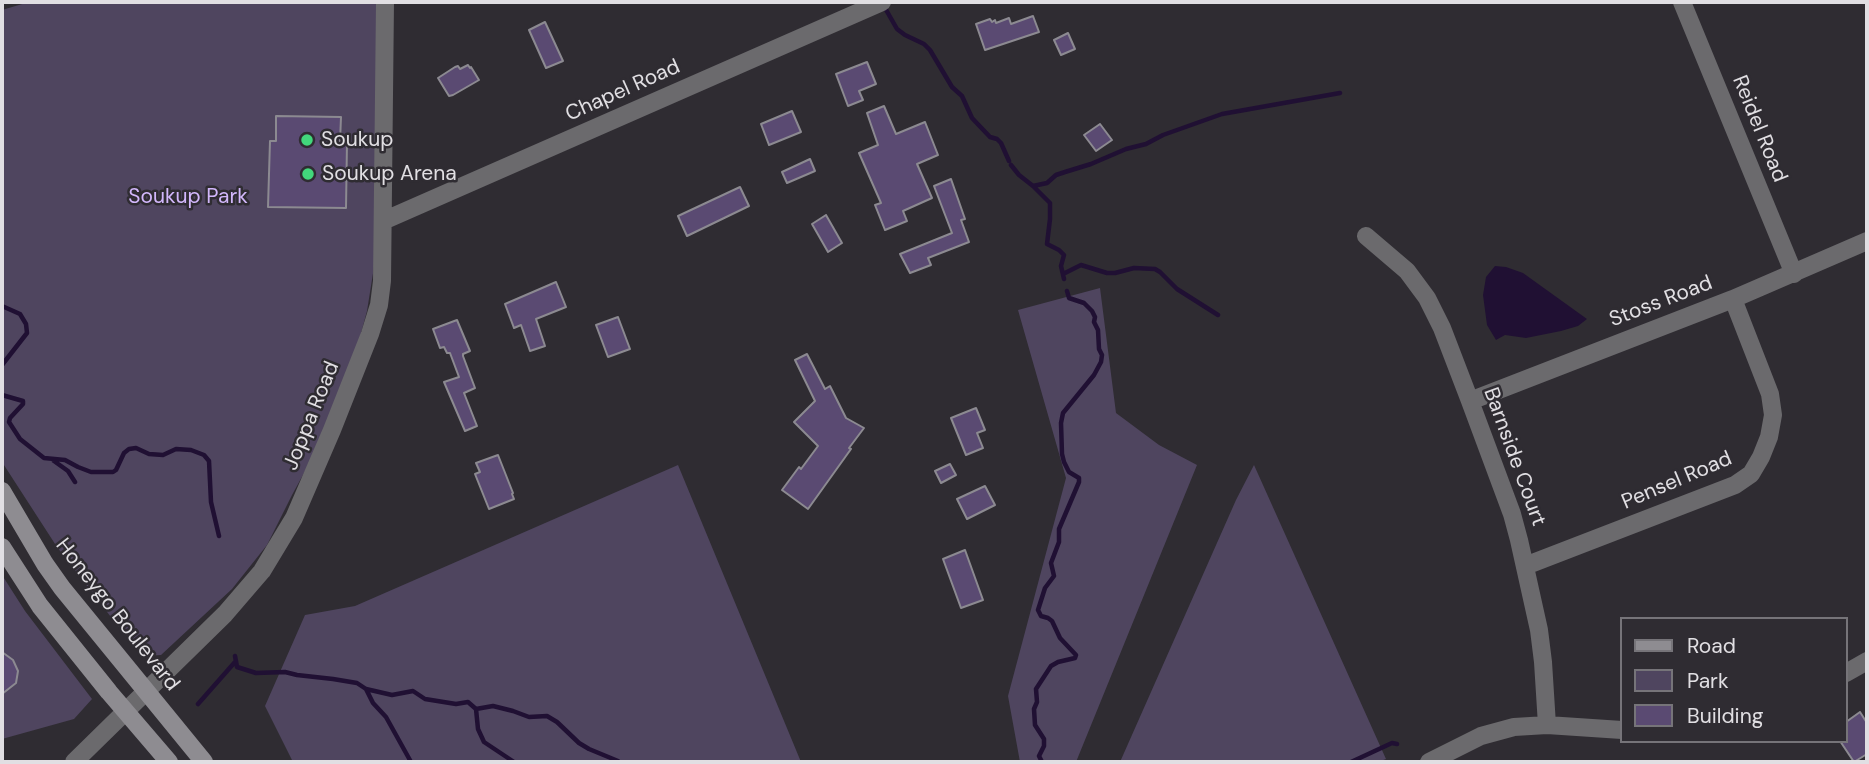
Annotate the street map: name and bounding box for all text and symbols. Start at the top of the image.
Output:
street label: Chapel Road [562,55,684,127]
street label: Reidel Road [1726,72,1792,186]
place label: Soukup [321,127,393,153]
marker: Soukup [299,132,315,148]
place label: Soukup Arena [322,161,457,187]
marker: Soukup Arena [300,166,316,182]
park label: Soukup Park [128,184,248,210]
street label: Stoss Road [1606,271,1716,333]
street label: Joppa Road [279,358,345,474]
street label: Barnside Court [1477,384,1551,530]
street label: Pensel Road [1618,447,1736,515]
street label: Honeygo Boulevard [50,534,184,696]
legend [1620,617,1848,743]
text: Road [1687,632,1736,660]
text: Park [1687,667,1728,695]
text: Building [1687,702,1763,730]

